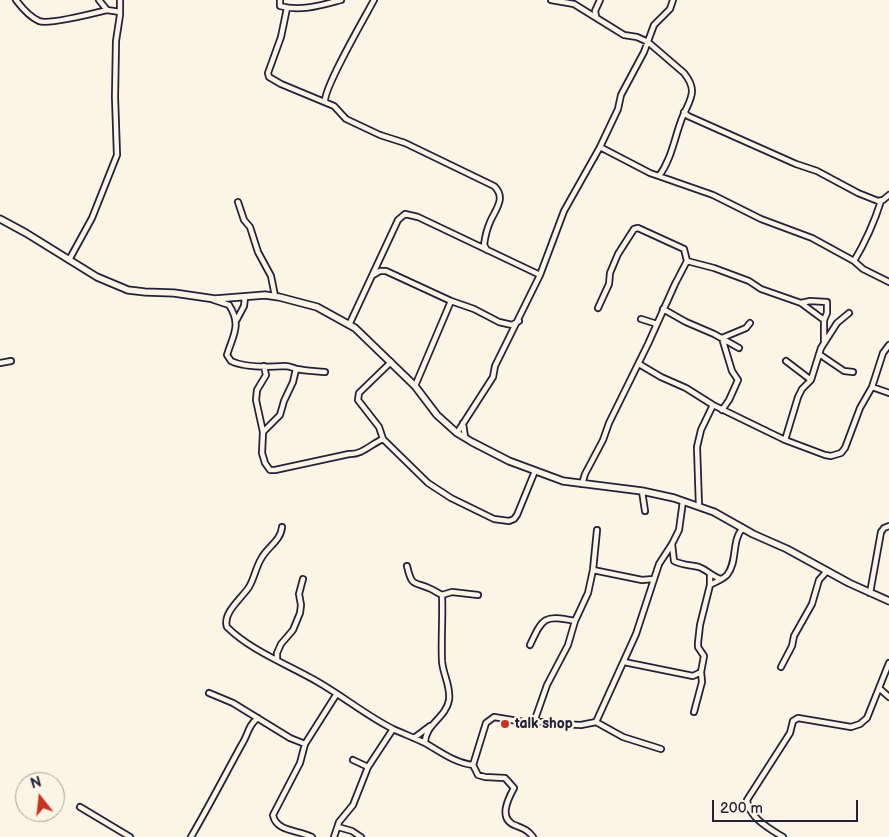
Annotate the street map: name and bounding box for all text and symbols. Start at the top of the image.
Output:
place label: talk shop [515,716,573,732]
marker: talk shop [499,718,511,730]
north arrow [15,772,65,822]
text: N [29,773,43,793]
scale bar [714,790,860,822]
text: 200 m [720,799,763,818]

